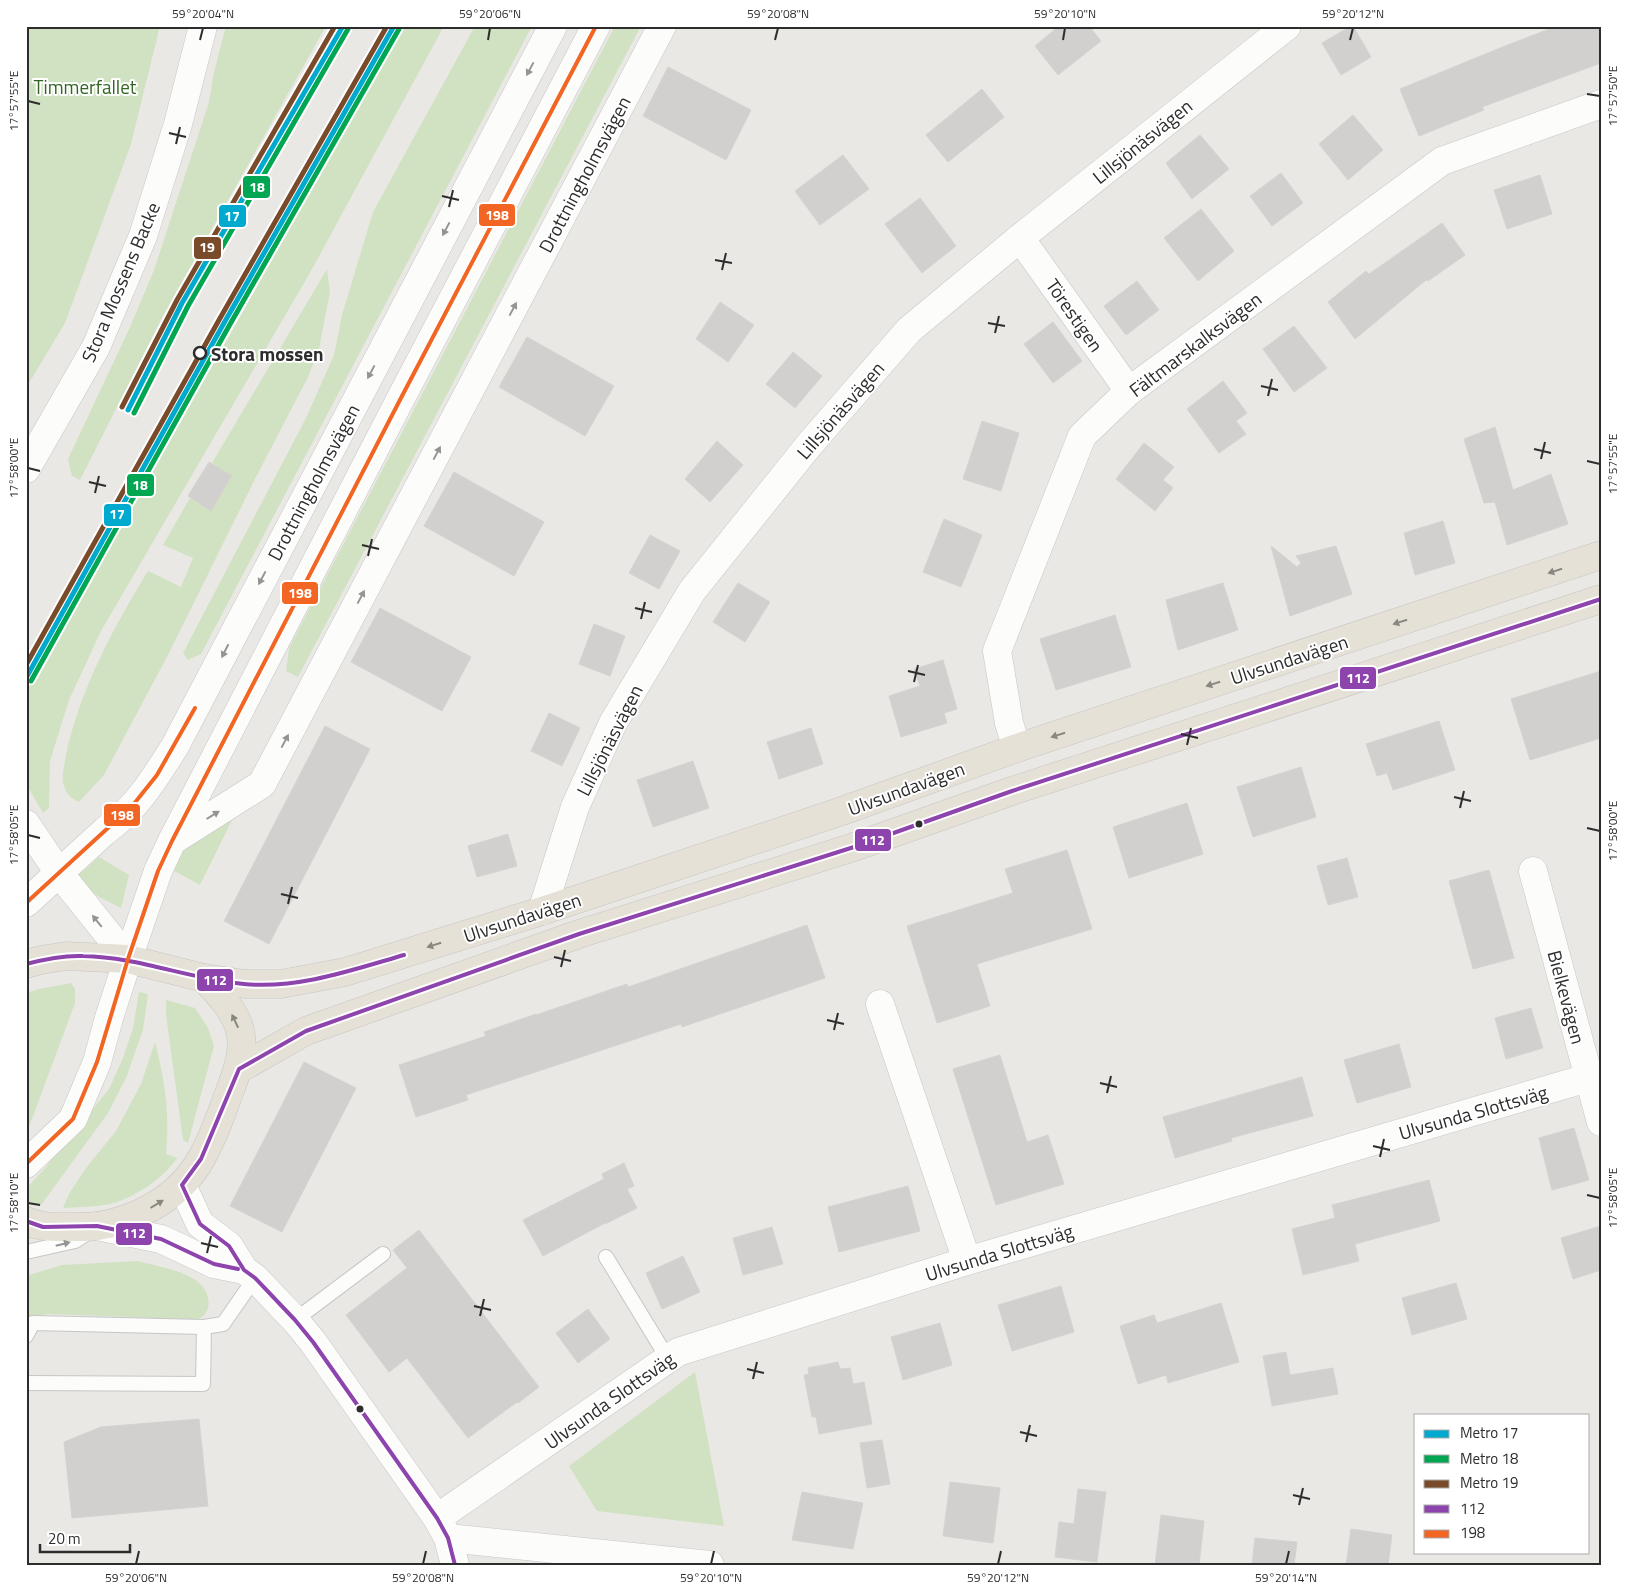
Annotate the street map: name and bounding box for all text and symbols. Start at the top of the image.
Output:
text: 59°20'04"N [172,4,234,23]
text: 59°20'06"N [459,4,521,23]
text: 59°20'08"N [747,4,809,23]
text: 59°20'10"N [1034,4,1096,23]
text: 59°20'12"N [1322,4,1384,23]
one-way arrow [526,62,534,77]
text: 17°57'50"E [1603,65,1622,126]
text: 17°57'55"E [4,70,23,131]
park label: Timmerfallet [34,72,137,101]
street label: Drottningholmsvägen [530,91,638,257]
street label: Lillsjönäsvägen [1086,91,1198,191]
line badge: 18 [242,175,271,199]
text: 18 [249,176,265,197]
street label: Stora Mossens Backe [73,197,167,367]
line badge: 198 [478,203,516,227]
line badge: 17 [218,204,247,228]
text: 198 [485,204,509,225]
text: 17 [224,205,240,226]
one-way arrow [442,221,450,236]
line badge: 19 [193,236,222,260]
text: 19 [199,236,215,257]
street label: Törestigen [1039,272,1111,358]
street label: Fältmarskalksvägen [1123,284,1267,404]
one-way arrow [509,302,517,317]
place label: Stora mossen [211,339,323,368]
marker: Stora mossen [193,346,207,360]
street label: Lillsjönäsvägen [789,355,891,465]
one-way arrow [367,365,375,380]
street label: Drottningholmsvägen [259,399,367,565]
text: 17°57'55"E [1603,433,1622,494]
text: 17°58'00"E [4,437,23,498]
one-way arrow [433,446,441,460]
line badge: 18 [126,473,155,497]
text: 18 [132,474,148,495]
line badge: 17 [103,503,132,527]
text: 17 [109,503,125,524]
one-way arrow [1547,568,1562,575]
one-way arrow [258,571,266,585]
line badge: 198 [281,581,319,605]
text: 198 [288,582,312,603]
one-way arrow [357,590,365,604]
one-way arrow [1393,619,1408,626]
street label: Ulvsundavägen [1226,626,1352,692]
one-way arrow [221,644,229,658]
line badge: 112 [1339,666,1377,690]
text: 112 [1346,667,1370,688]
street label: Lillsjönäsvägen [568,679,650,801]
one-way arrow [1205,680,1220,688]
one-way arrow [1051,731,1066,739]
one-way arrow [281,733,289,748]
street label: Ulvsundavägen [844,753,968,823]
text: 17°58'00"E [1603,800,1622,861]
line badge: 198 [103,803,141,827]
text: 17°58'05"E [4,804,23,865]
text: 198 [110,804,134,825]
one-way arrow [207,810,220,819]
unlabelled marker [914,819,924,829]
line badge: 112 [854,828,892,852]
text: 112 [861,829,885,850]
street label: Ulvsundavägen [459,884,585,950]
one-way arrow [92,915,103,928]
one-way arrow [426,942,441,950]
street label: Bielkevägen [1541,947,1593,1047]
line badge: 112 [196,968,234,992]
text: 112 [203,969,227,990]
one-way arrow [231,1014,239,1028]
street label: Ulvsunda Slottsväg [1395,1077,1551,1147]
text: 17°58'05"E [1603,1167,1622,1228]
text: 17°58'10"E [4,1172,23,1233]
one-way arrow [151,1199,164,1208]
street label: Ulvsunda Slottsväg [921,1216,1077,1288]
line badge: 112 [115,1222,153,1246]
text: 112 [122,1222,146,1243]
one-way arrow [56,1240,71,1248]
street label: Ulvsunda Slottsväg [538,1344,680,1456]
unlabelled marker [355,1404,365,1414]
legend [1414,1414,1590,1554]
text: Metro 17 [1460,1421,1518,1444]
text: Metro 18 [1460,1447,1518,1470]
text: Metro 19 [1460,1471,1518,1494]
text: 112 [1460,1497,1485,1520]
scale bar [40,1521,130,1553]
text: 198 [1460,1521,1485,1544]
text: 20 m [48,1527,81,1550]
text: 59°20'06"N [105,1568,167,1587]
text: 59°20'08"N [392,1568,454,1587]
text: 59°20'10"N [680,1568,742,1587]
text: 59°20'12"N [967,1568,1029,1587]
text: 59°20'14"N [1255,1568,1317,1587]

